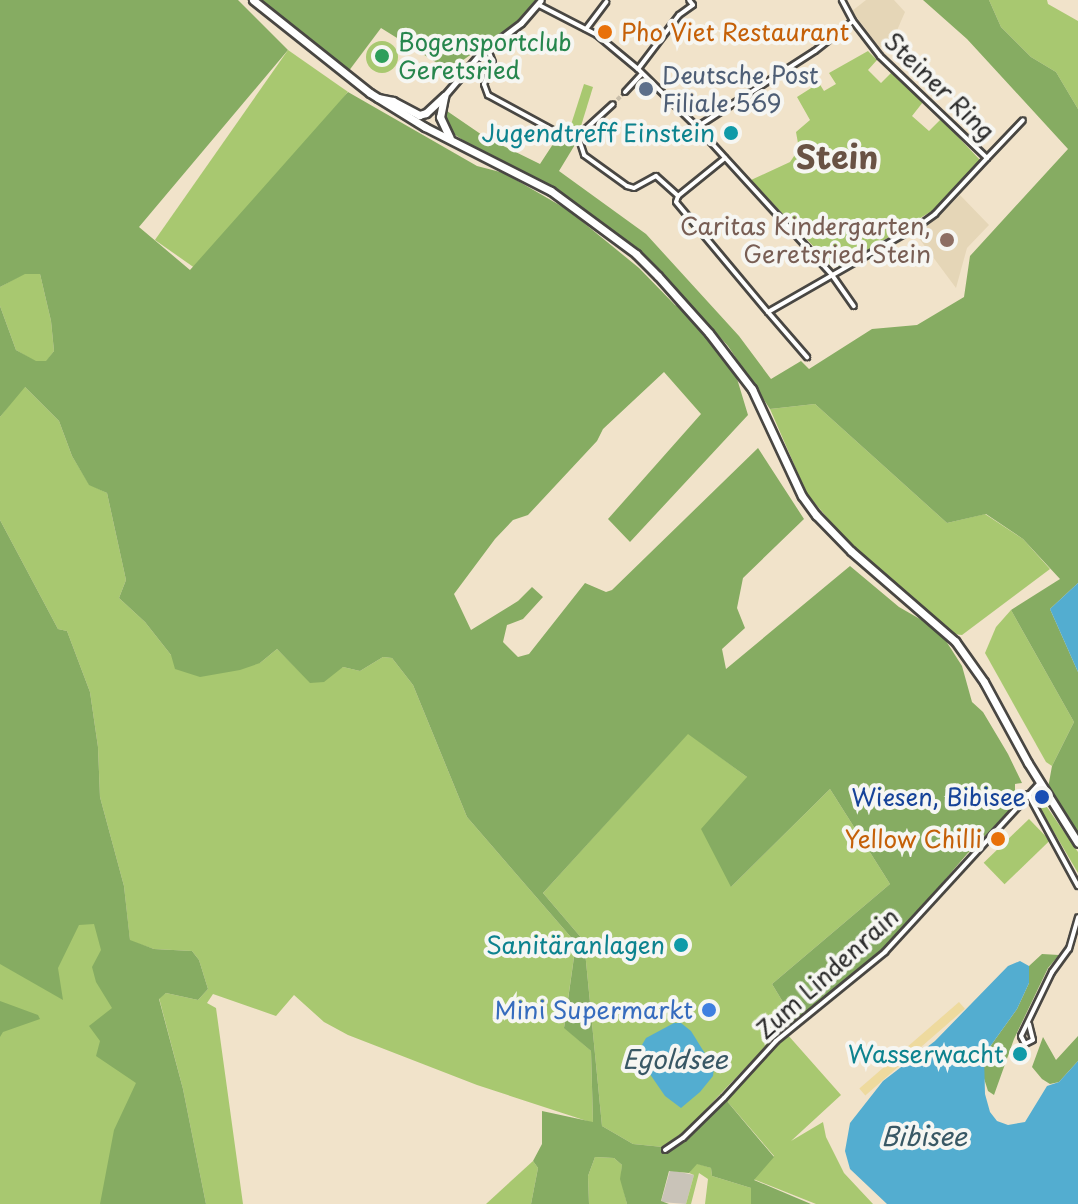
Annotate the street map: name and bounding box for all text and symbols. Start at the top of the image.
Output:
place label: Pho Viet Restaurant [621,18,852,46]
marker: Pho Viet Restaurant [596,23,614,41]
street label: Steiner Ring [879,26,1001,146]
place label: Bogensportclub Geretsried [398,28,572,84]
marker: Bogensportclub Geretsried [373,47,391,65]
place label: Deutsche Post Filiale 569 [662,61,821,117]
marker: Deutsche Post Filiale 569 [637,80,655,98]
place label: Jugendtreff Einstein [481,119,715,147]
marker: Jugendtreff Einstein [722,124,740,142]
district label: Stein [796,137,878,175]
place label: Caritas Kindergarten, Geretsried Stein [679,212,931,268]
marker: Caritas Kindergarten, Geretsried Stein [938,231,956,249]
place label: Wiesen, Bibisee [851,783,1026,811]
marker: Wiesen, Bibisee [1033,788,1051,806]
place label: Yellow Chilli [845,825,982,853]
marker: Yellow Chilli [989,830,1007,848]
street label: Zum Lindenrain [750,902,904,1044]
place label: Sanitäranlagen [486,931,665,959]
marker: Sanitäranlagen [672,936,690,954]
place label: Mini Supermarkt [496,996,693,1024]
marker: Mini Supermarkt [700,1001,718,1019]
place label: Wasserwacht [848,1040,1004,1068]
water label: Egoldsee [622,1043,728,1075]
marker: Wasserwacht [1011,1045,1029,1063]
water label: Bibisee [881,1120,967,1152]

